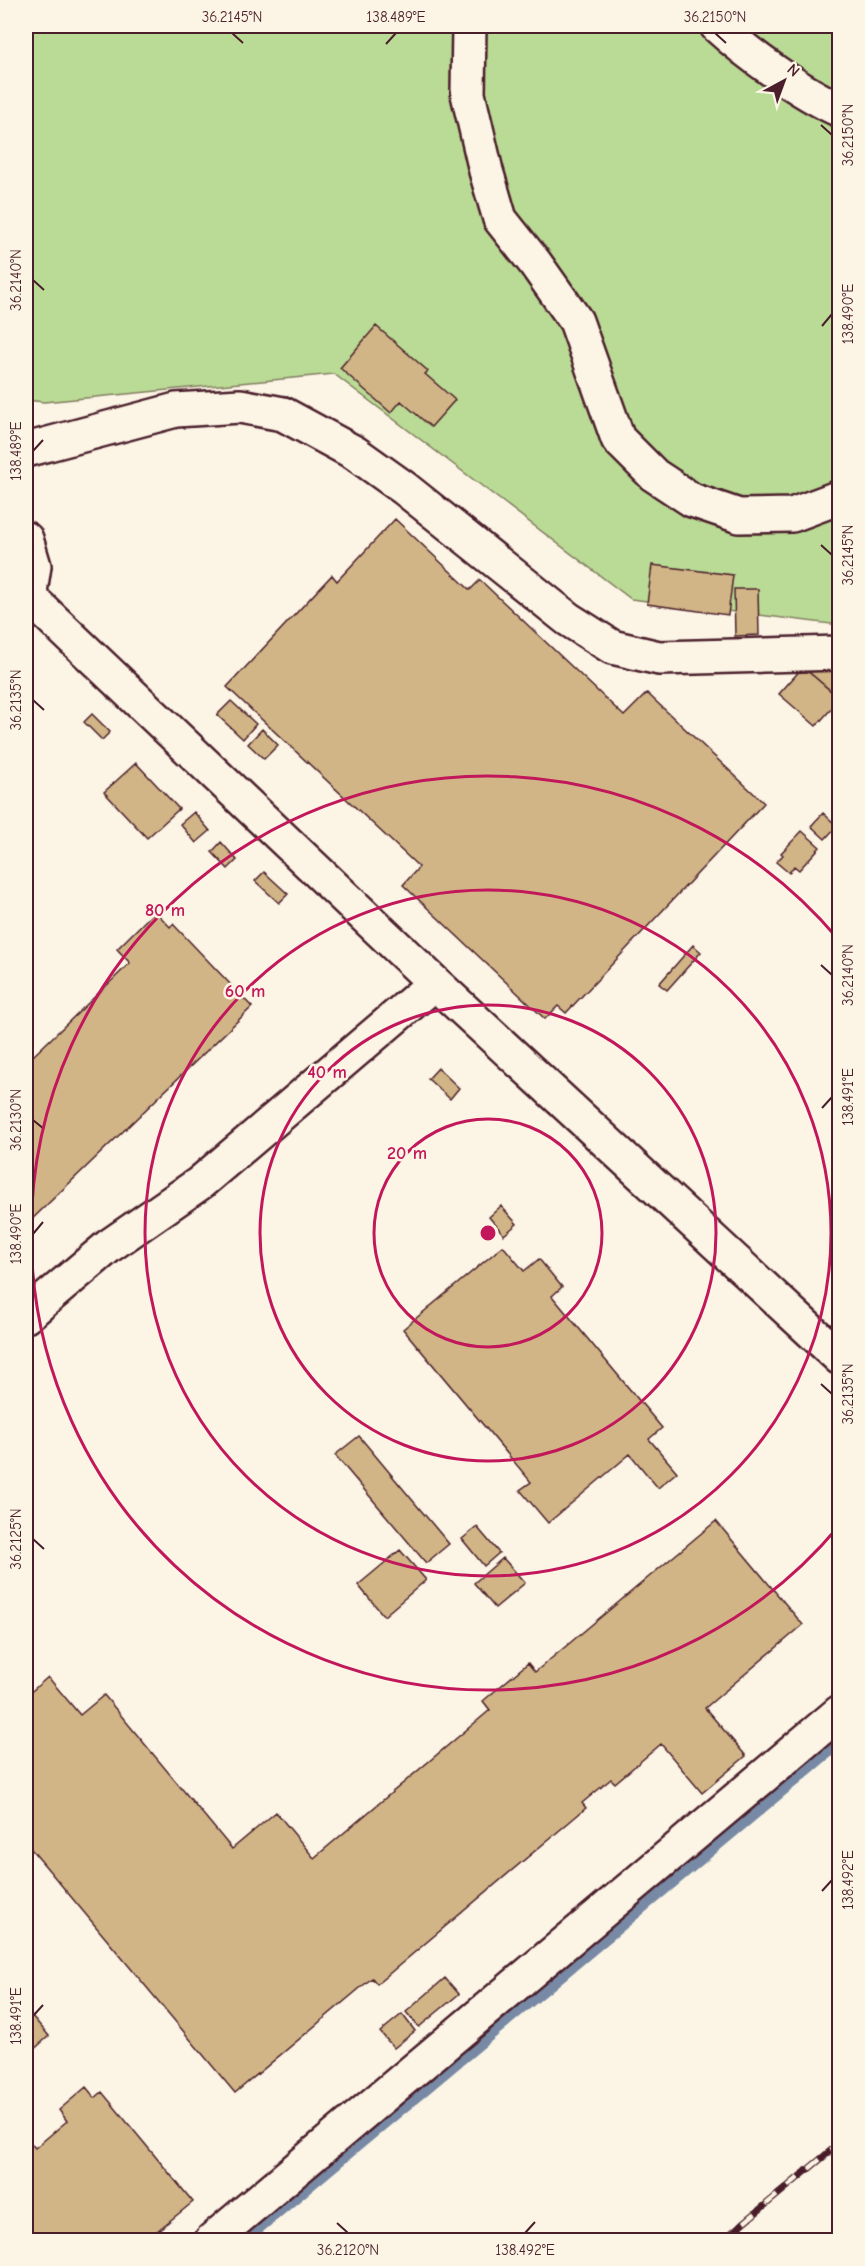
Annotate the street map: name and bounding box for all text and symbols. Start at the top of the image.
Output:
text: 36.2145°N [202,8,262,26]
text: 138.489°E [366,8,426,26]
text: 36.2150°N [684,8,746,26]
north arrow [754,51,814,111]
text: N [783,60,803,81]
text: 36.2150°N [839,104,857,166]
text: 36.2140°N [7,249,25,311]
text: 138.490°E [839,284,857,344]
text: 138.489°E [7,421,25,481]
text: 36.2145°N [839,525,857,585]
text: 36.2135°N [7,669,25,731]
text: 80 m [145,900,185,921]
text: 36.2140°N [839,944,857,1006]
text: 60 m [225,981,265,1002]
text: 40 m [307,1062,347,1083]
text: 138.491°E [839,1068,857,1126]
text: 36.2130°N [7,1089,25,1151]
text: 20 m [387,1143,427,1164]
text: 138.490°E [7,1204,25,1264]
centre of rings [478,1223,498,1243]
text: 36.2135°N [839,1363,857,1425]
text: 36.2125°N [7,1508,25,1570]
text: 138.492°E [839,1850,857,1910]
text: 138.491°E [7,1987,25,2045]
text: 36.2120°N [317,2241,379,2259]
text: 138.492°E [495,2241,555,2259]

